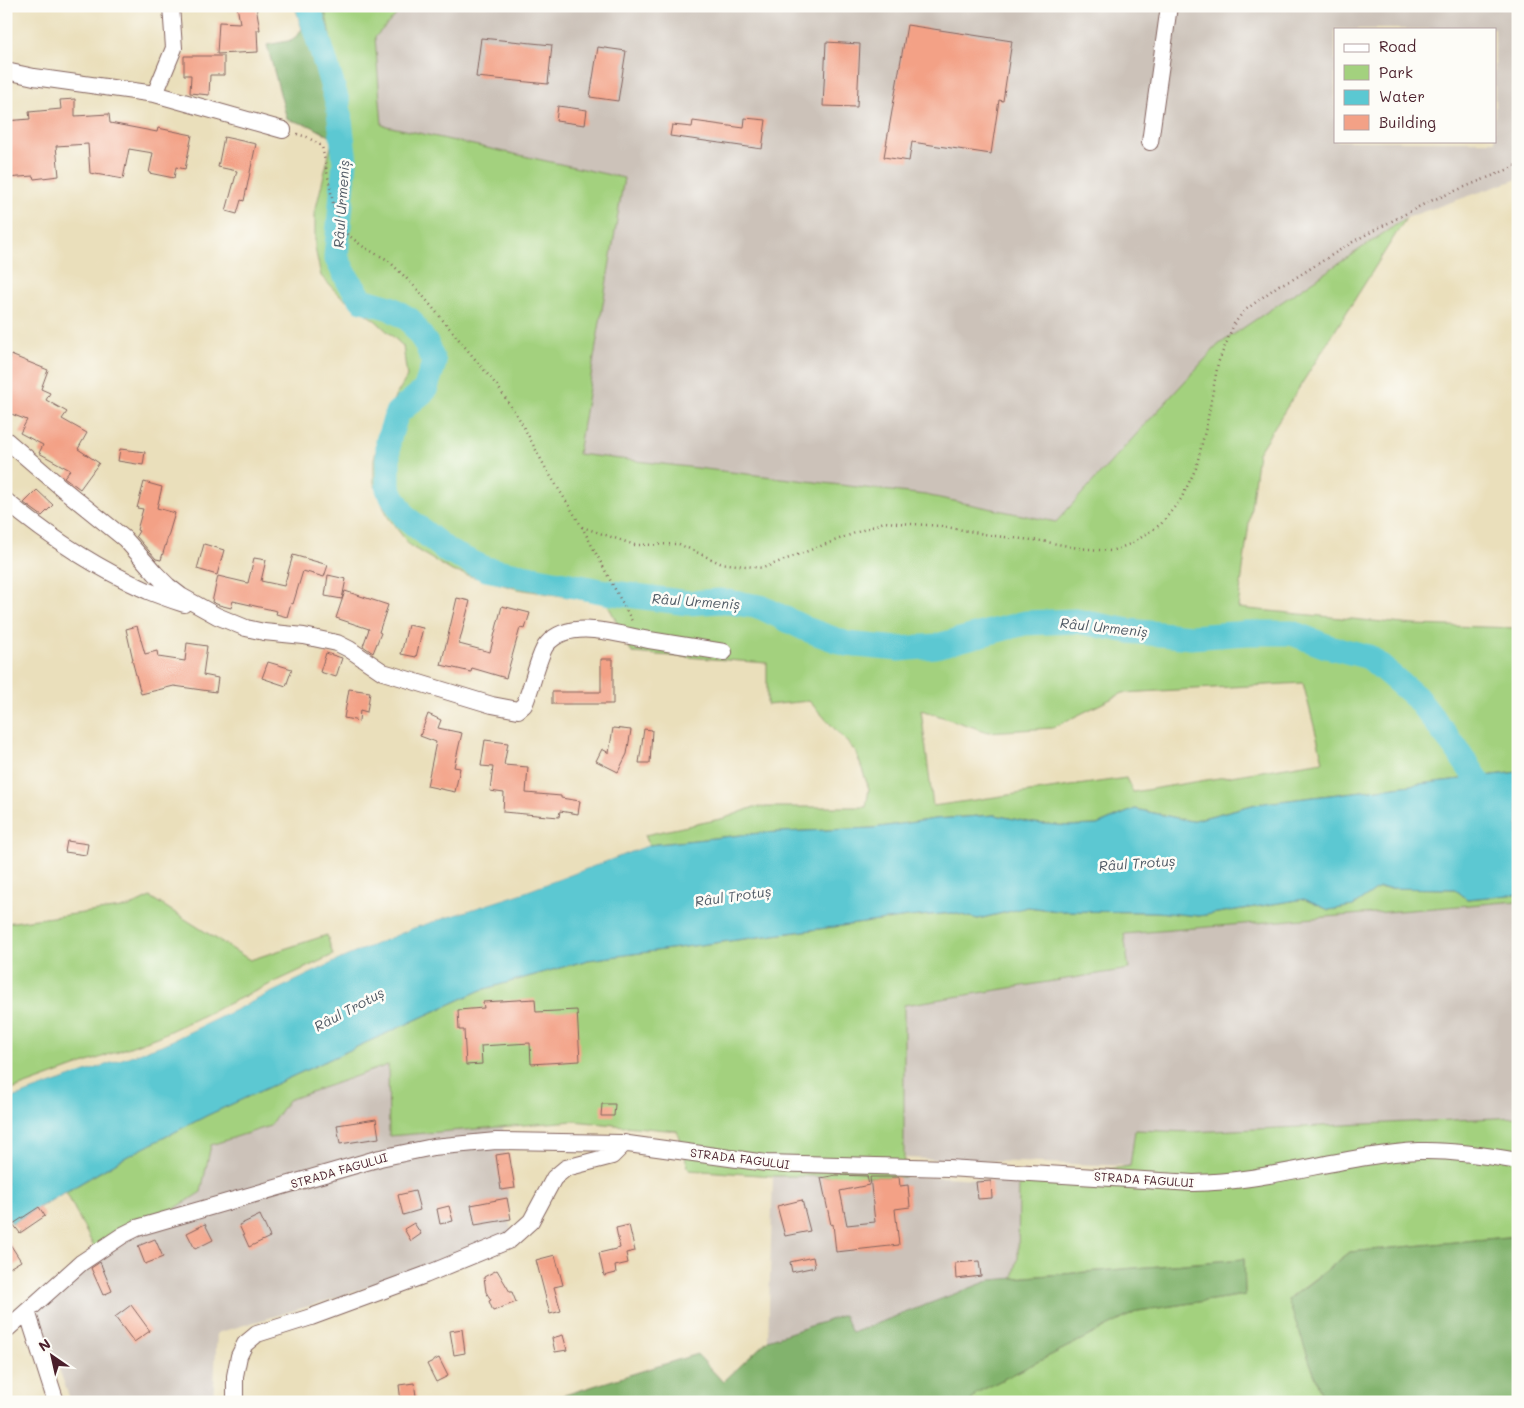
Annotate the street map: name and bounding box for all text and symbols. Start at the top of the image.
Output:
legend [1334,28,1496,142]
text: Road [1379,36,1416,56]
text: Park [1379,62,1413,82]
text: Water [1379,86,1425,106]
text: Building [1379,112,1436,132]
water label: Râul Urmeniș [328,159,354,249]
water label: Râul Urmeniș [651,588,741,614]
water label: Râul Urmeniș [1059,613,1149,641]
water label: Râul Trotuș [1098,851,1176,875]
water label: Râul Trotuș [693,881,773,911]
water label: Râul Trotuș [310,982,388,1035]
street label: STRADA FAGULUI [689,1144,791,1172]
street label: STRADA FAGULUI [289,1149,389,1191]
street label: STRADA FAGULUI [1094,1168,1194,1190]
north arrow [28,1330,78,1380]
text: N [35,1334,54,1356]

